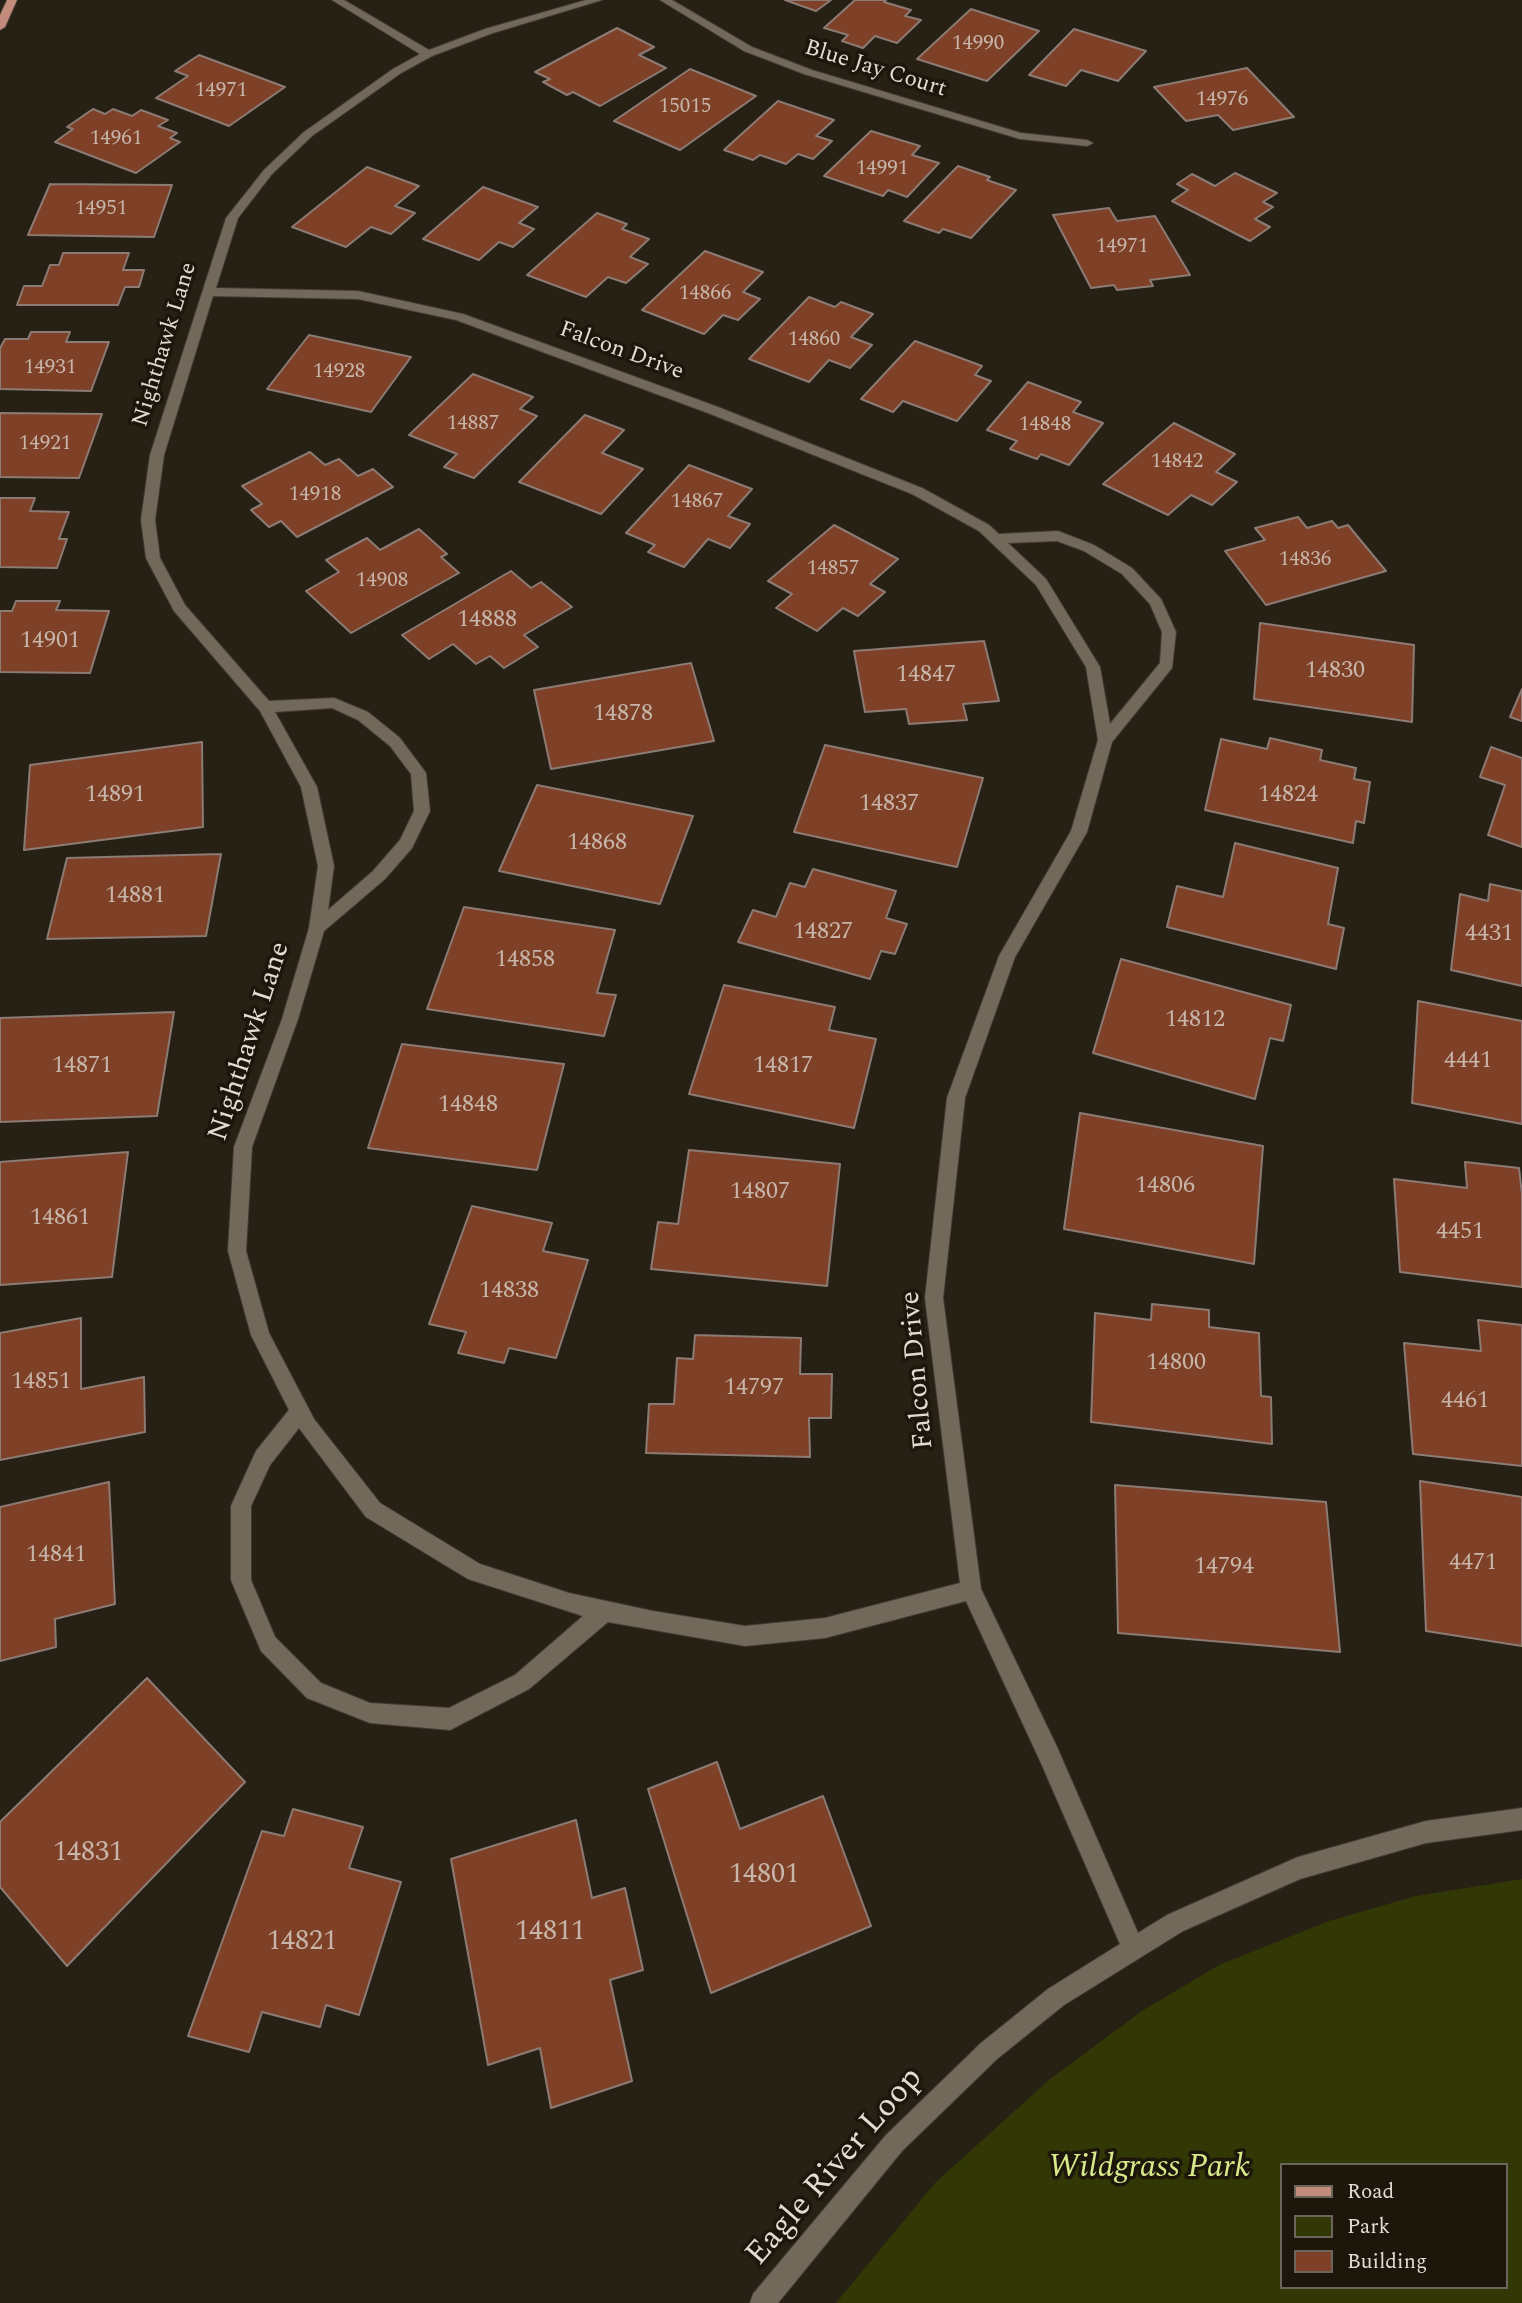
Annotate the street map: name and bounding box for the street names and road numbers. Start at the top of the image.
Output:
street label: Blue Jay Court [801,35,949,105]
street label: Nighthawk Lane [128,260,204,430]
street label: Falcon Drive [555,317,687,387]
street label: Nighthawk Lane [203,938,299,1146]
street label: Falcon Drive [895,1289,943,1451]
street label: Eagle River Loop [739,2061,933,2275]

